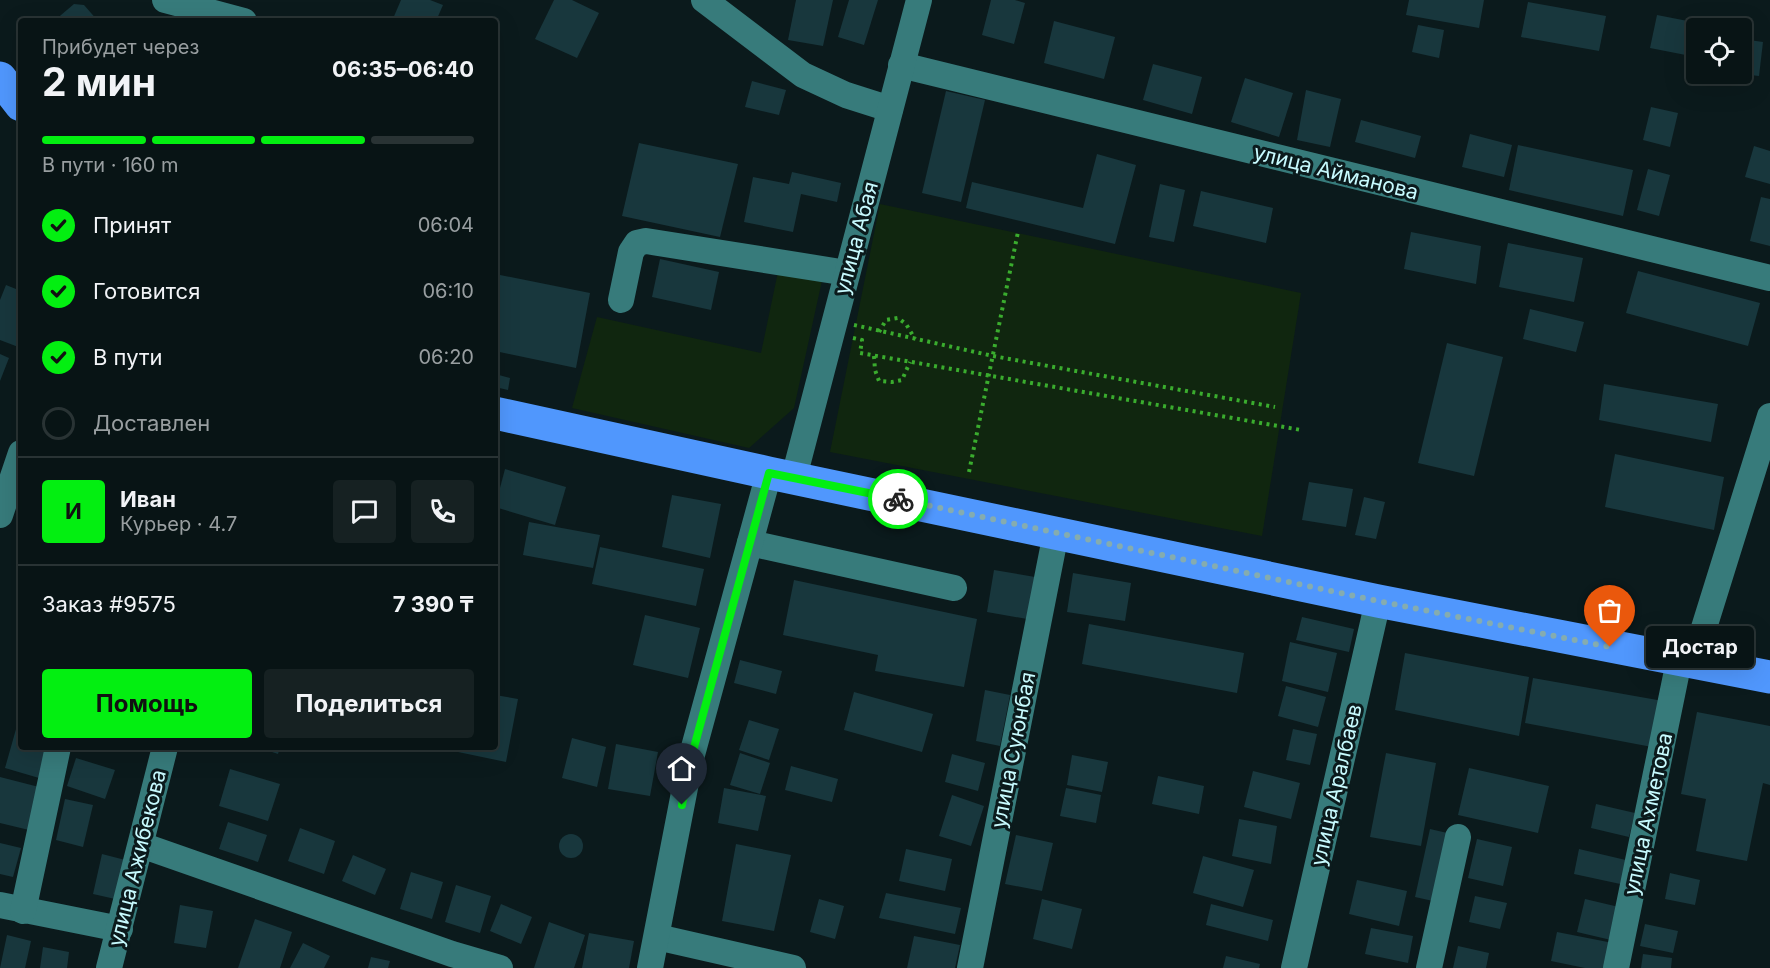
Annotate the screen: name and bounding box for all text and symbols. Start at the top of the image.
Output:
map controls [1686,18,1752,84]
button: locate [1686,18,1752,84]
text: Прибудет через [42,35,199,59]
text: 06:35–06:40 [332,56,474,82]
text: 2 мин [42,58,156,105]
street label: улица Айманова [1251,139,1421,205]
text: В пути · 160 m [42,153,178,177]
street label: улица Абая [829,179,883,297]
icon: check [42,209,75,242]
text: Принят [93,212,171,238]
text: 06:04 [418,213,474,237]
icon: check [42,275,75,308]
text: Готовится [93,278,200,304]
text: 06:10 [422,279,474,303]
icon: check [42,341,75,374]
text: В пути [93,344,162,370]
text: 06:20 [418,345,474,369]
text: Доставлен [93,410,210,436]
courier [868,469,928,529]
button: chat [333,480,396,543]
button: phone [411,480,474,543]
icon: bike [882,483,915,516]
text: Иван [120,486,176,512]
text: И [65,498,82,524]
text: Курьер · 4.7 [120,512,237,536]
pin [1584,585,1635,647]
text: Заказ #9575 [42,591,176,617]
text: 7 390 ₸ [393,591,474,617]
icon: bag [1593,594,1626,627]
callout: Достар [1646,626,1754,668]
text: Достар [1662,635,1738,659]
button: Помощь [42,669,252,738]
button: Поделиться [264,669,474,738]
street label: улица Суюнбая [986,670,1040,830]
street label: улица Аралбаев [1305,702,1367,868]
street label: улица Ахметова [1619,730,1677,898]
pin [656,743,707,805]
icon: home [665,752,698,785]
street label: улица Ажибекова [103,767,171,949]

